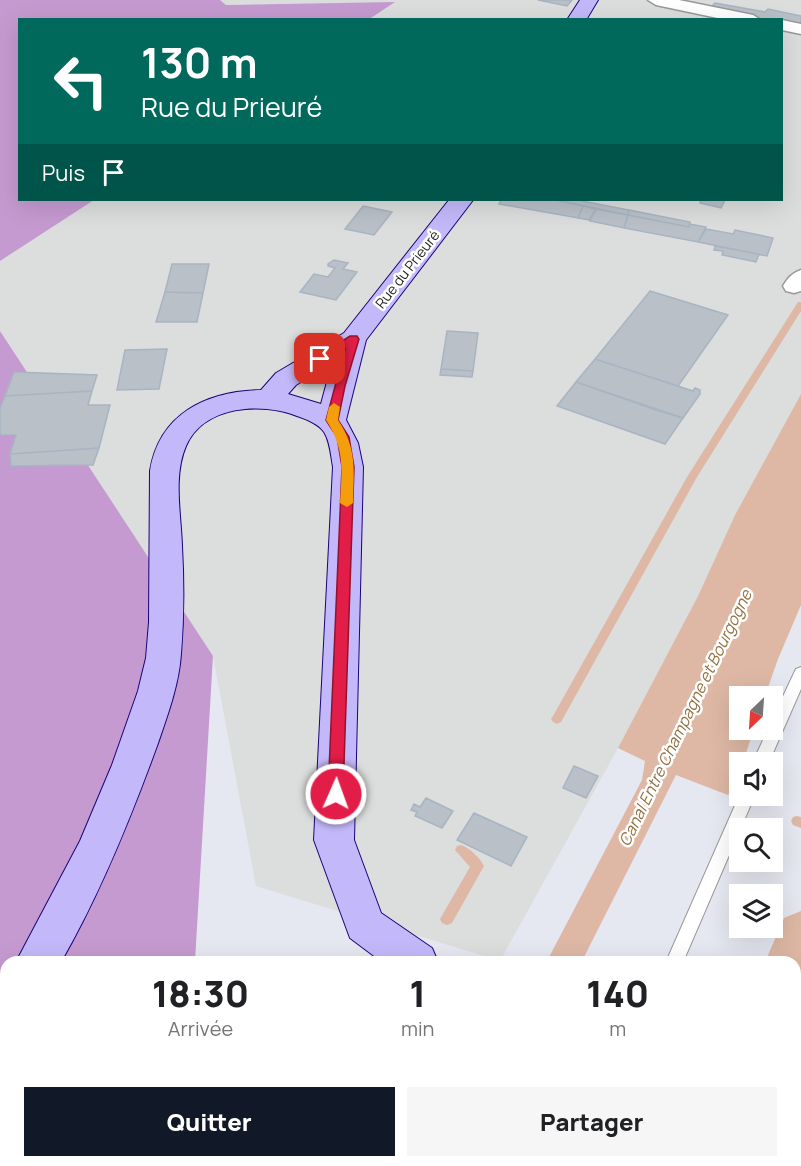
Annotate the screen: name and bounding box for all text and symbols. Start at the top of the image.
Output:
text: 130 m [141,33,258,91]
icon: left [42,42,120,120]
text: Rue du Prieuré [141,88,322,125]
icon: arrive [97,156,130,189]
text: Puis [42,158,85,188]
street label: Rue du Prieuré [371,226,443,312]
pin [294,333,345,384]
icon: arrive [303,342,336,375]
water label: Canal Entre Champagne et Bourgogne [613,585,758,850]
north arrow [729,686,783,740]
map controls [729,686,783,938]
button: sound [729,752,783,806]
position arrow [304,762,368,826]
button: search [729,818,783,872]
button: layers [729,884,783,938]
text: 18:30 [152,969,249,1018]
text: 1 [410,969,426,1018]
text: 140 [586,969,649,1018]
text: Arrivée [168,1015,233,1042]
text: min [401,1015,434,1042]
text: m [609,1015,626,1042]
button: Quitter [24,1087,395,1156]
button: Partager [407,1087,777,1156]

